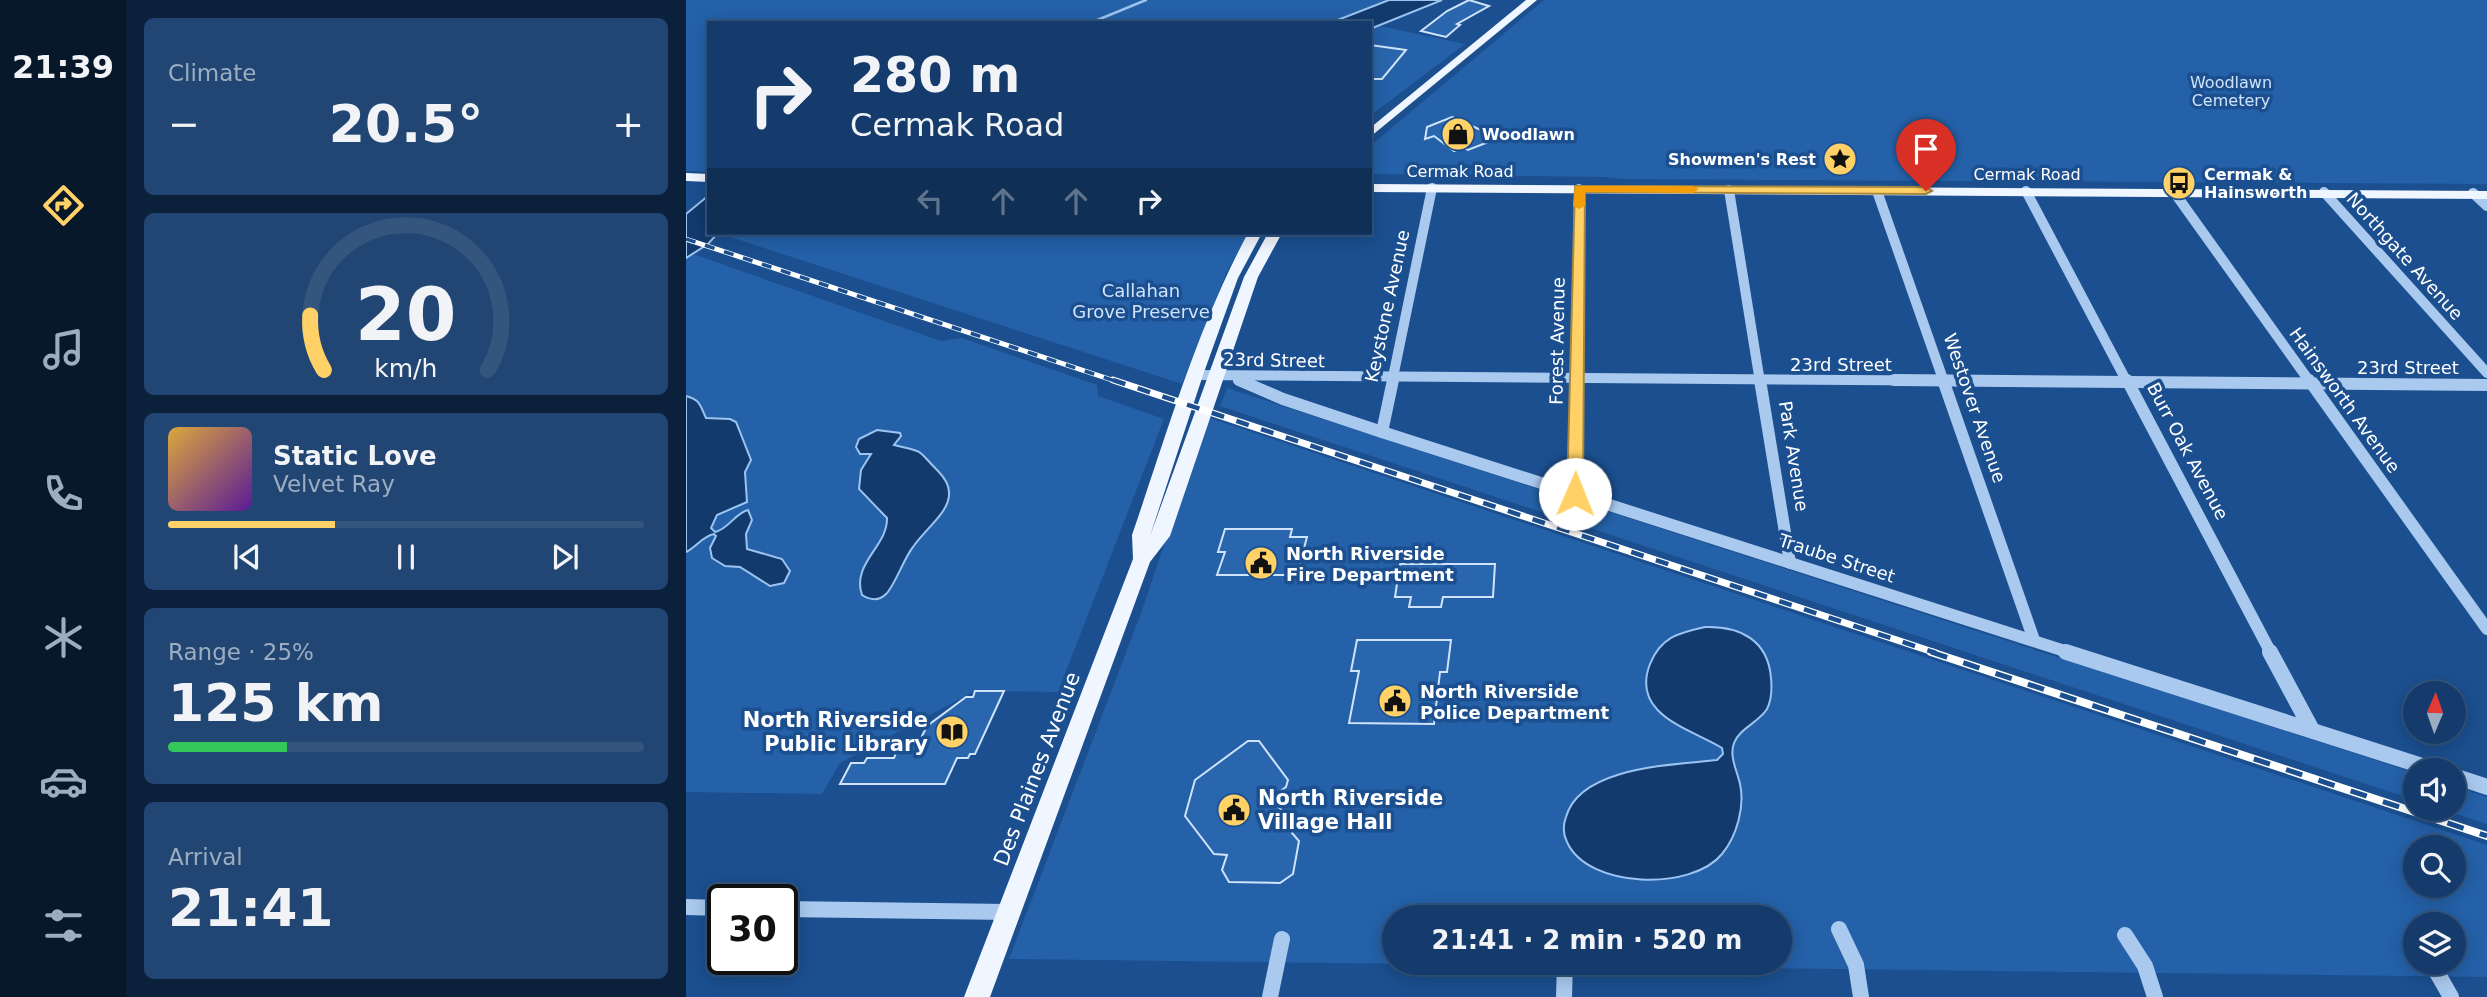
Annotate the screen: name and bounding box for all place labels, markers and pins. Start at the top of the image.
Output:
shop icon: Woodlawn [1439,115,1477,153]
pin [1896,119,1956,191]
place label: Woodlawn [1482,125,1575,144]
place icon: Showmen's Rest [1821,140,1859,178]
place label: Showmen's Rest [1668,150,1816,169]
bus stop icon: Cermak & Hainsworth [2160,164,2198,202]
place label: Cermak & Hainsworth [2204,165,2307,202]
place label: North Riverside Fire Department [1286,543,1454,585]
public building icon: North Riverside Fire Department [1242,544,1280,582]
place label: North Riverside Police Department [1420,681,1609,723]
public building icon: North Riverside Police Department [1376,682,1414,720]
place label: North Riverside Public Library [743,708,928,756]
library icon: North Riverside Public Library [933,713,971,751]
place label: North Riverside Village Hall [1258,786,1443,834]
public building icon: North Riverside Village Hall [1215,791,1253,829]

